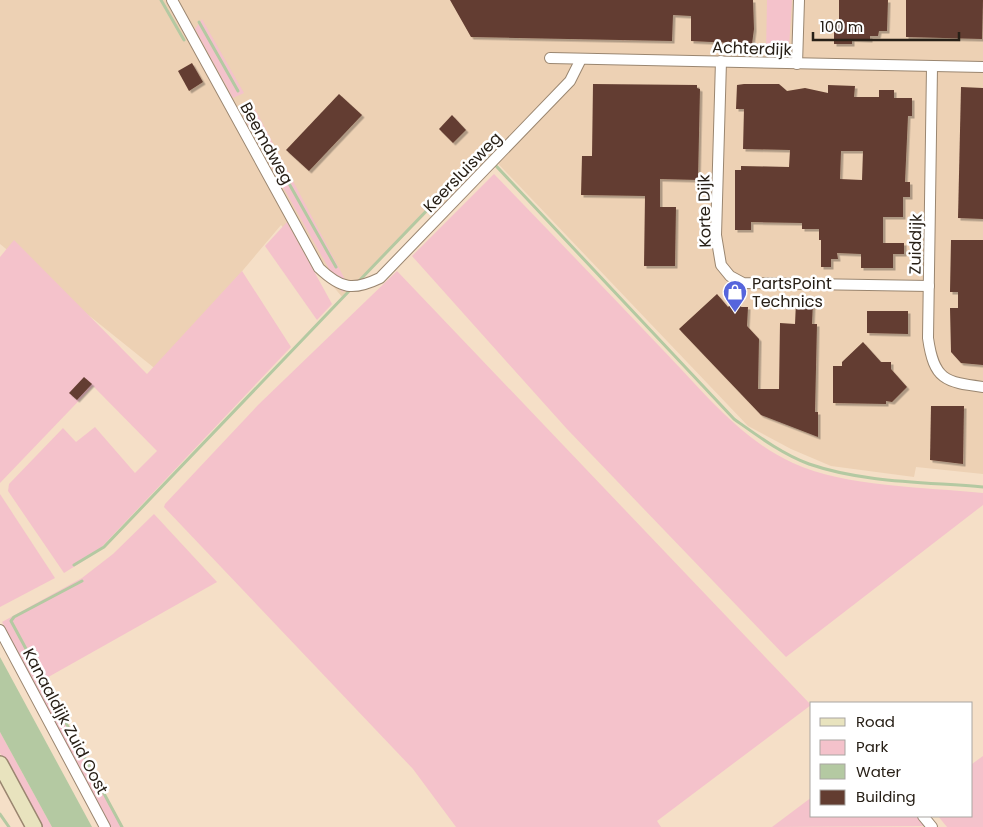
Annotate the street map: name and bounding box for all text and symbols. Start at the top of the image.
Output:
scale bar [813,10,959,42]
text: 100 m [820,16,863,37]
street label: Achterdijk [712,36,793,61]
street label: Beemdweg [234,98,299,189]
street label: Keersluisweg [418,127,507,218]
street label: Korte Dijk [692,173,717,248]
street label: Zuiddijk [903,213,928,275]
place label: PartsPoint Technics [752,272,832,313]
shop icon: PartsPoint Technics [722,279,748,313]
street label: Kanaaldijk Zuid Oost [17,644,114,798]
legend [810,702,973,817]
text: Road [856,711,895,732]
text: Park [856,736,888,757]
text: Water [856,761,902,782]
text: Building [856,786,916,807]

